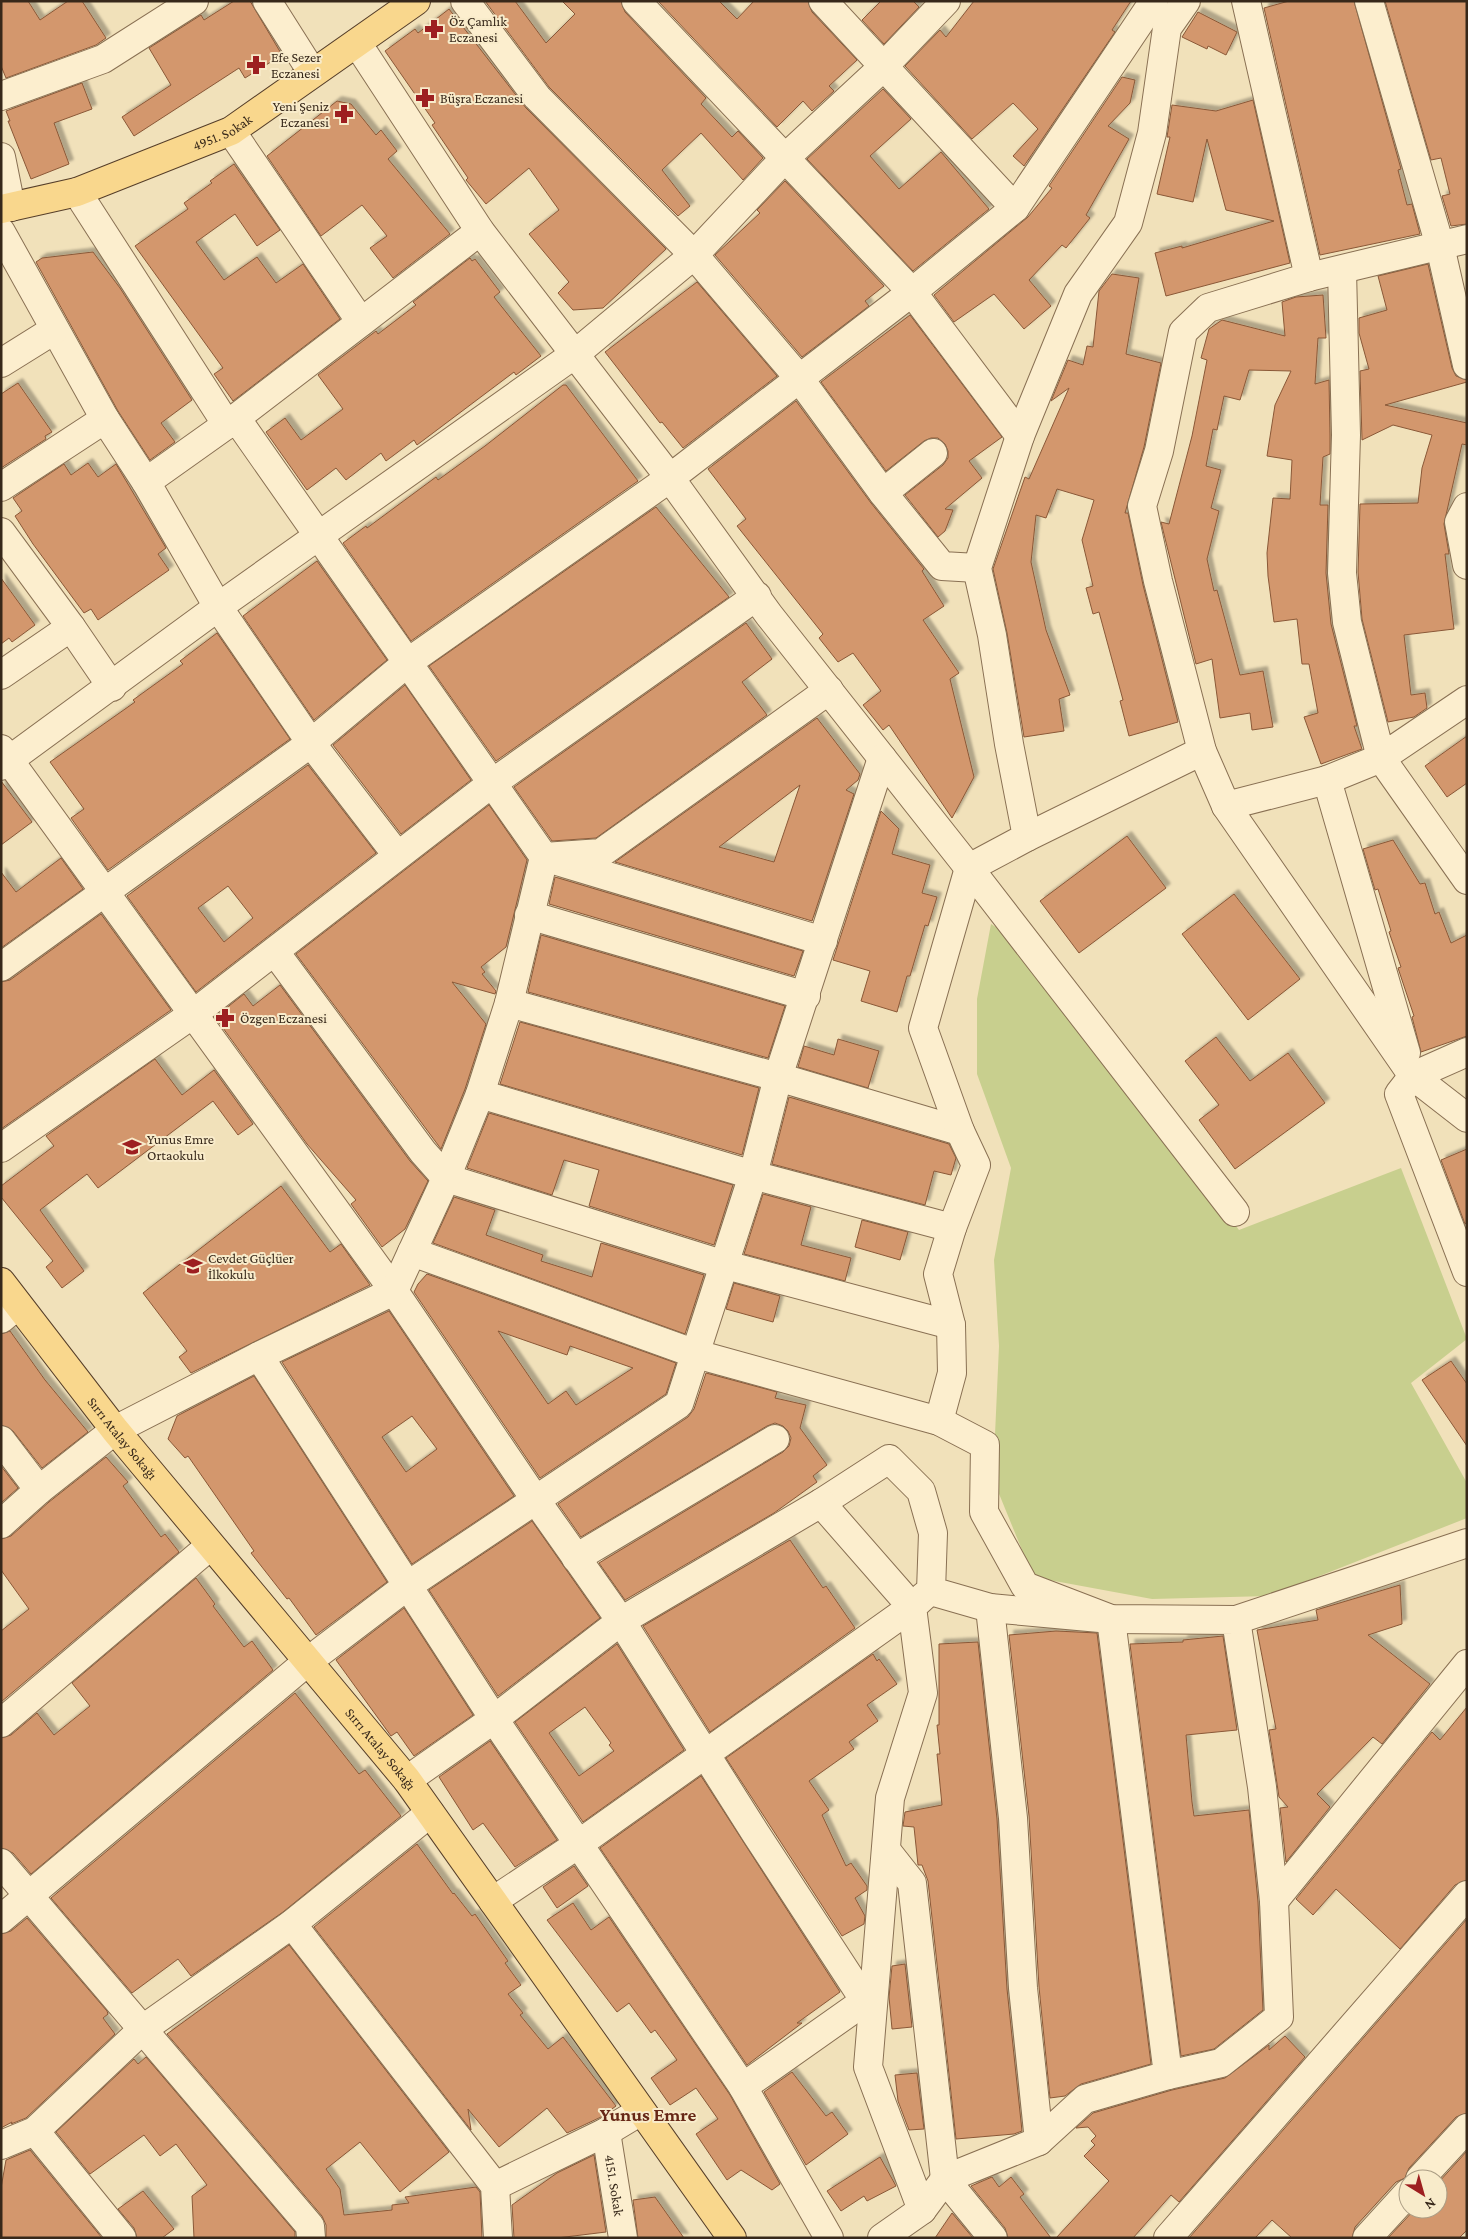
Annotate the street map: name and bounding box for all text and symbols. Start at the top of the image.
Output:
place label: Öz Çamlık Eczanesi [449,13,507,45]
pharmacy icon: Öz Çamlık Eczanesi [423,18,445,40]
place label: Efe Sezer Eczanesi [271,49,321,81]
pharmacy icon: Efe Sezer Eczanesi [245,54,267,76]
pharmacy icon: Büşra Eczanesi [414,87,436,109]
place label: Büşra Eczanesi [440,90,523,106]
place label: Yeni Şeniz Eczanesi [273,98,329,130]
pharmacy icon: Yeni Şeniz Eczanesi [333,103,355,125]
street label: 4951. Sokak [190,111,255,153]
pharmacy icon: Özgen Eczanesi [214,1007,236,1029]
place label: Özgen Eczanesi [240,1010,327,1026]
place label: Yunus Emre Ortaokulu [147,1131,214,1163]
school or university icon: Yunus Emre Ortaokulu [121,1136,143,1158]
place label: Cevdet Güçlüer İlkokulu [208,1250,294,1282]
school or university icon: Cevdet Güçlüer İlkokulu [182,1255,204,1277]
street label: Sırrı Atalay Sokağı [84,1394,161,1483]
street label: Sırrı Atalay Sokağı [342,1705,420,1793]
district label: Yunus Emre [600,2104,696,2125]
street label: 4151. Sokak [602,2153,627,2218]
north arrow [1398,2169,1448,2219]
text: N [1422,2195,1439,2214]

